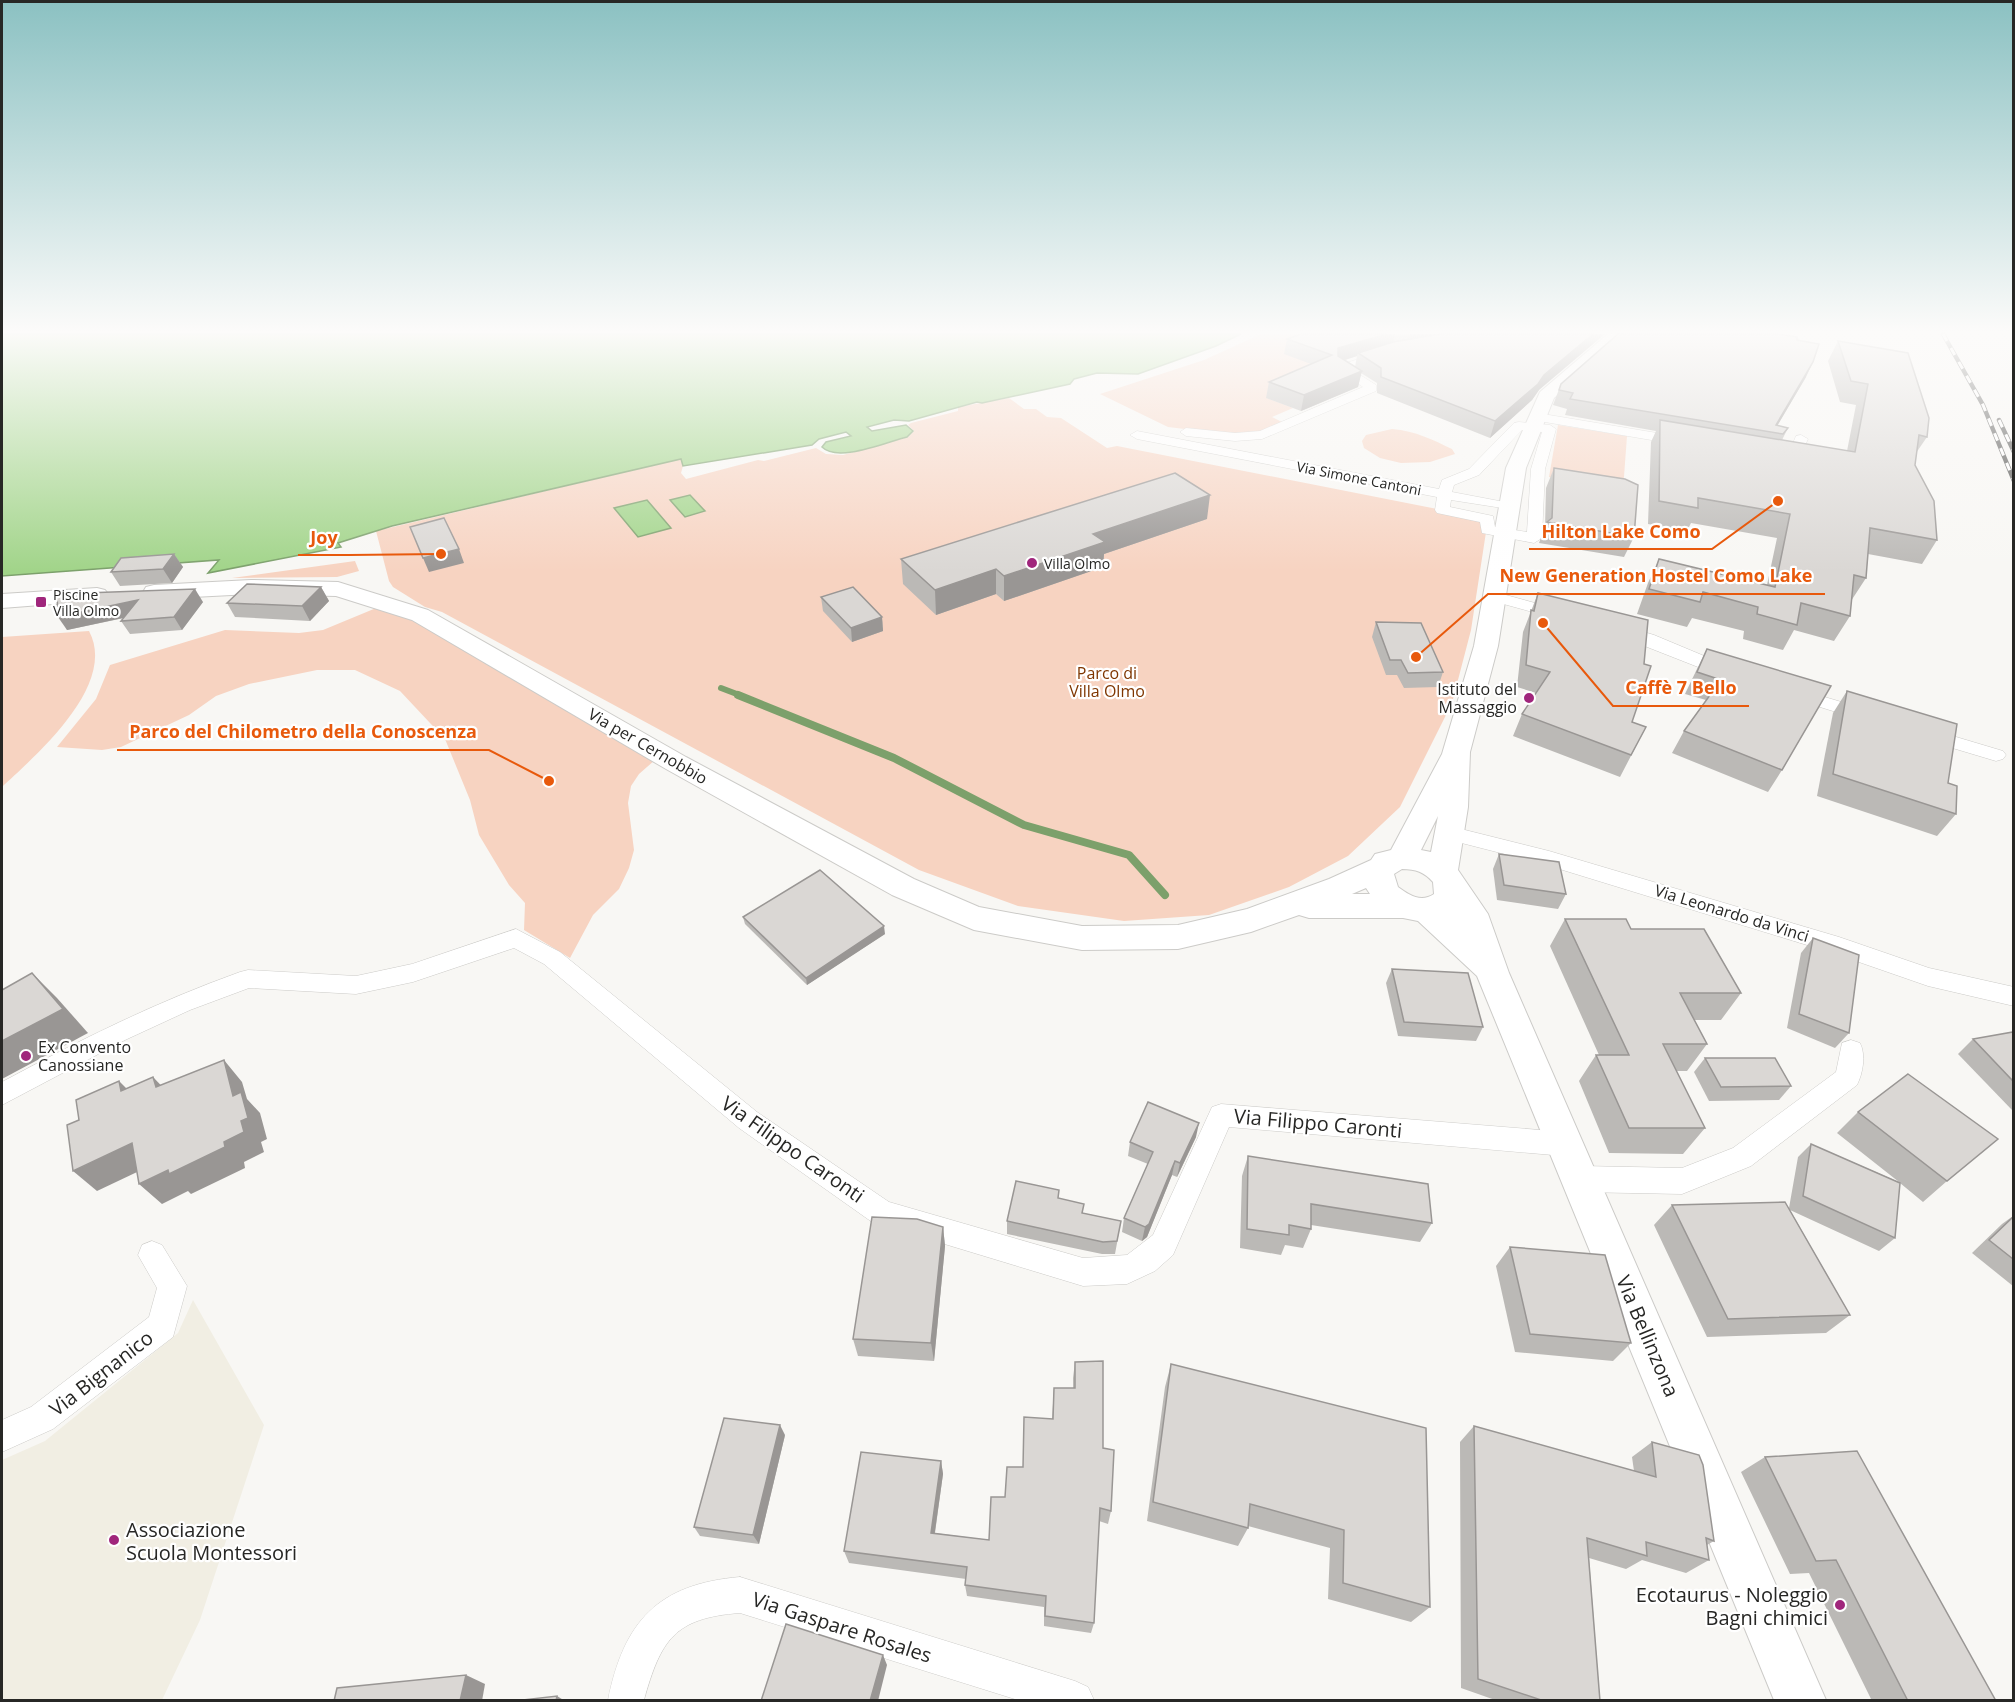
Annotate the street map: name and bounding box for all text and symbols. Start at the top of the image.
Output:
street label: Via Simone Cantoni [1295,457,1423,499]
callout: Hilton Lake Como [1529,513,1712,549]
callout: Joy [298,519,349,555]
text: Hilton Lake Como [1541,519,1701,543]
text: Joy [308,525,338,549]
place label: Villa Olmo [1044,554,1110,573]
marker: Villa Olmo [1025,556,1039,570]
callout: New Generation Hostel Como Lake [1488,558,1825,594]
text: New Generation Hostel Como Lake [1500,563,1812,587]
place label: Piscine Villa Olmo [53,585,119,620]
marker: Piscine Villa Olmo [34,595,48,609]
park label: Parco di Villa Olmo [1069,662,1145,702]
callout: Caffè 7 Bello [1613,670,1749,706]
text: Caffè 7 Bello [1625,675,1737,699]
place label: Istituto del Massaggio [1437,678,1517,718]
marker: Istituto del Massaggio [1522,691,1536,705]
street label: Via per Cernobbio [584,703,712,789]
callout: Parco del Chilometro della Conoscenza [117,714,489,750]
text: Parco del Chilometro della Conoscenza [129,719,477,743]
street label: Via Leonardo da Vinci [1652,879,1812,947]
place label: Ex Convento Canossiane [38,1036,131,1076]
marker: Ex Convento Canossiane [19,1049,33,1063]
street label: Via Filippo Caronti [716,1090,870,1208]
street label: Via Filippo Caronti [1233,1102,1403,1144]
street label: Via Bellinzona [1610,1271,1686,1401]
street label: Via Bignanico [44,1324,158,1422]
place label: Associazione Scuola Montessori [126,1516,297,1566]
marker: Associazione Scuola Montessori [107,1533,121,1547]
place label: Ecotaurus - Noleggio Bagni chimici [1636,1581,1828,1631]
street label: Via Gaspare Rosales [749,1585,935,1669]
marker: Ecotaurus - Noleggio Bagni chimici [1833,1598,1847,1612]

